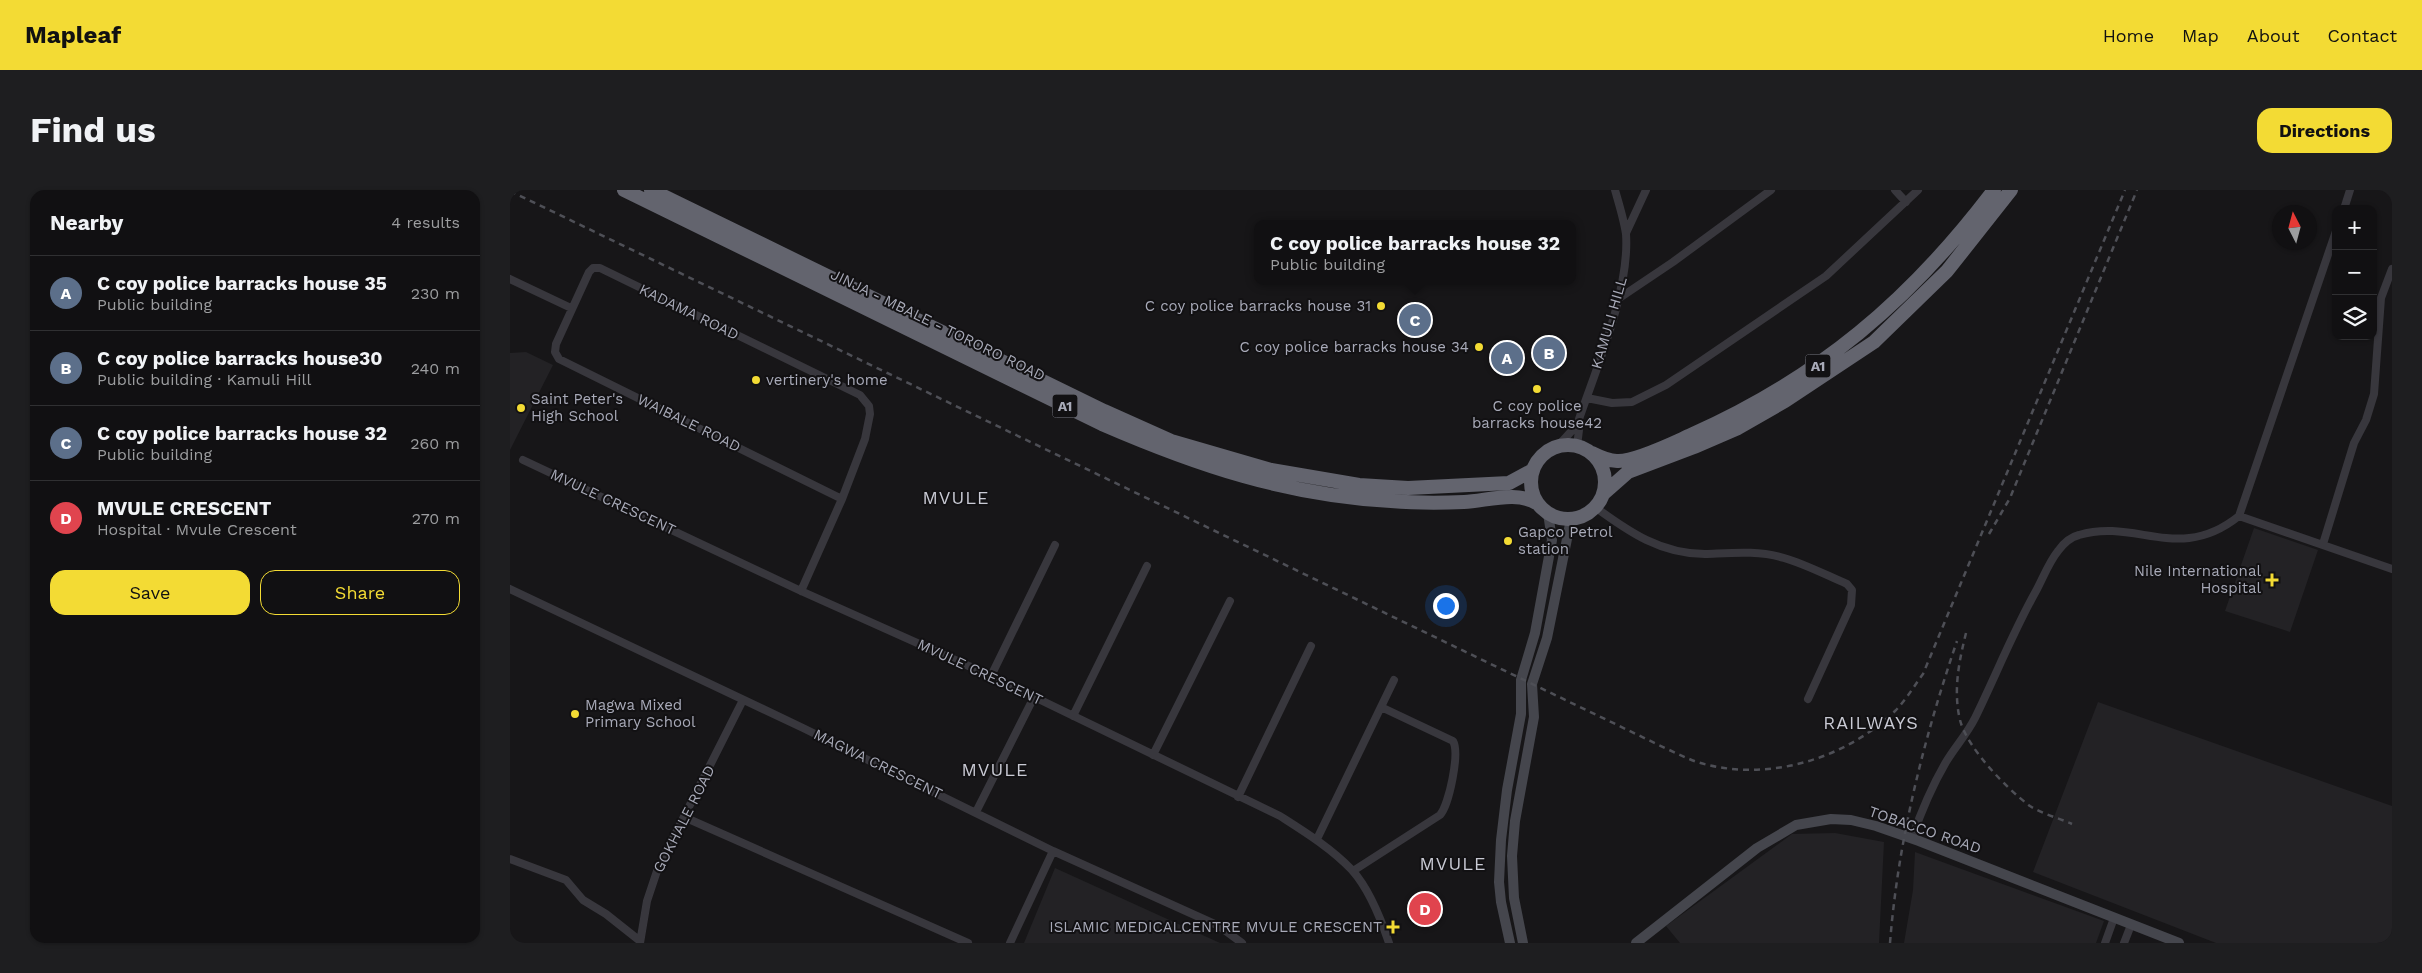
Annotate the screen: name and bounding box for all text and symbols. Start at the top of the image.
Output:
text: Mapleaf [25,21,121,49]
text: Home [2103,25,2154,46]
text: Map [2182,25,2219,46]
text: About [2247,25,2299,46]
text: Contact [2327,25,2397,46]
button: Directions [2257,108,2392,153]
text: Find us [30,109,156,151]
north arrow [2272,205,2317,250]
map controls [2332,205,2377,340]
button: + [2332,205,2377,250]
text: Nearby [50,210,123,235]
text: 4 results [391,213,460,232]
popup [1254,220,1576,285]
text: C coy police barracks house 32 [1270,232,1560,255]
button: − [2332,250,2377,295]
text: Public building [1270,255,1385,274]
street label: JINJA - MBALE - TORORO ROAD [828,265,1048,385]
text: C coy police barracks house 35 [97,272,387,295]
street label: KAMULI HILL [1587,275,1631,371]
street label: KADAMA ROAD [636,280,742,344]
text: A [61,284,71,303]
text: 230 m [411,284,460,303]
text: Public building [97,295,212,314]
button: layers [2332,295,2377,340]
place label: C coy police barracks house 31 [1145,297,1371,315]
marker: C coy police barracks house 31 [1375,300,1387,312]
pin: C [1399,301,1431,339]
pin: B [1533,334,1565,372]
place label: C coy police barracks house 34 [1239,338,1469,356]
pin: A [1491,339,1523,377]
marker: C coy police barracks house 34 [1473,341,1485,353]
text: C coy police barracks house30 [97,347,383,370]
road number: A1 [1806,355,1830,378]
text: B [61,359,71,378]
text: 240 m [411,359,460,378]
text: Public building · Kamuli Hill [97,370,311,389]
place label: vertinery's home [766,371,888,389]
marker: vertinery's home [750,374,762,386]
marker: C coy police barracks house42 [1531,383,1543,395]
place label: Saint Peter's High School [531,390,623,425]
street label: WAIBALE ROAD [634,390,744,456]
road number: A1 [1052,395,1078,418]
place label: C coy police barracks house42 [1472,397,1602,432]
marker: Saint Peter's High School [515,402,527,414]
text: C coy police barracks house 32 [97,422,387,445]
text: C [61,434,71,453]
text: 260 m [410,434,460,453]
text: Public building [97,445,212,464]
street label: MVULE CRESCENT [547,465,679,539]
district label: MVULE [922,487,990,508]
text: MVULE CRESCENT [97,497,271,520]
text: D [60,509,72,528]
text: 270 m [412,509,460,528]
text: Hospital · Mvule Crescent [97,520,297,539]
place label: Gapco Petrol station [1518,523,1613,558]
marker: Gapco Petrol station [1502,535,1514,547]
place label: Nile International Hospital [2134,562,2261,597]
button: Save [50,570,250,615]
button: Share [260,570,460,615]
marker: Nile International Hospital [2265,573,2279,587]
your location [1433,593,1459,619]
street label: MVULE CRESCENT [914,635,1046,709]
place label: Magwa Mixed Primary School [585,696,696,731]
marker: Magwa Mixed Primary School [569,708,581,720]
district label: RAILWAYS [1823,712,1919,733]
street label: MAGWA CRESCENT [811,725,945,803]
district label: MVULE [961,759,1029,780]
street label: GOKHALE ROAD [649,762,719,876]
street label: TOBACCO ROAD [1866,802,1984,858]
district label: MVULE [1419,853,1487,874]
pin: D [1409,890,1441,928]
place label: ISLAMIC MEDICALCENTRE MVULE CRESCENT [1049,918,1382,936]
marker: ISLAMIC MEDICALCENTRE MVULE CRESCENT [1386,920,1400,934]

